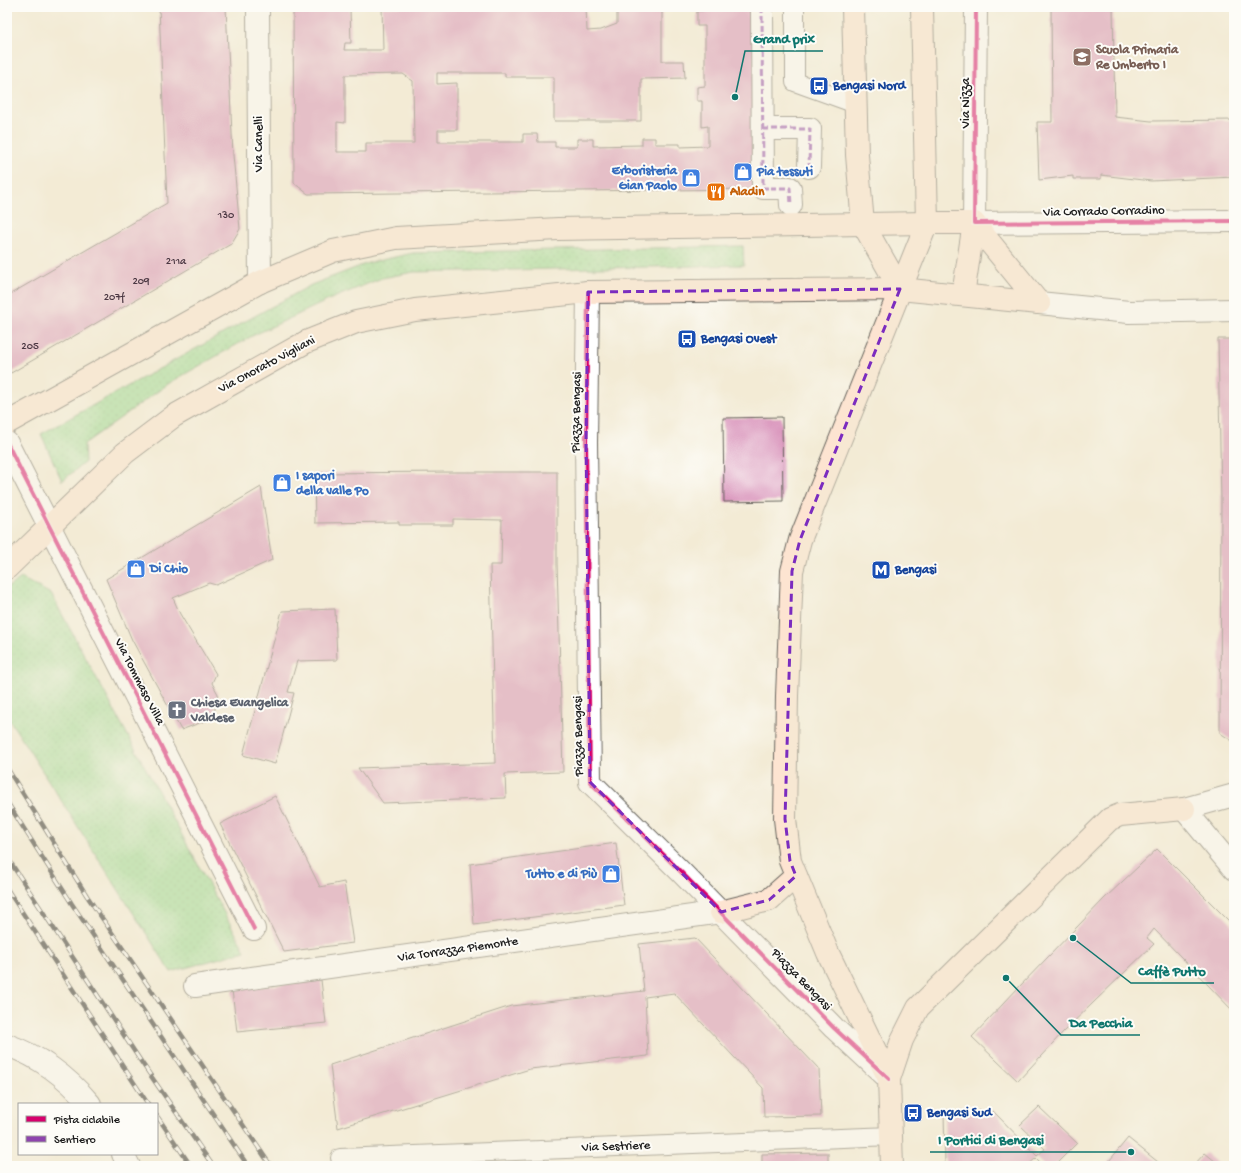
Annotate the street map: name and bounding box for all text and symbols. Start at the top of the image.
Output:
callout: Grand prix [745,25,823,51]
text: Grand prix [753,32,816,49]
place label: Scuola Primaria Re Umberto I [1095,43,1179,73]
school or university icon: Scuola Primaria Re Umberto I [1071,46,1093,68]
bus stop icon: Bengasi Nord [808,75,830,97]
street label: Via Nizza [959,77,974,129]
place label: Bengasi Nord [832,79,907,94]
street label: Via Canelli [252,116,267,173]
shop icon: Pia tessuti [732,161,754,183]
place label: Erboristeria Gian Paolo [612,164,678,194]
place label: Pia tessuti [756,165,813,180]
shop icon: Erboristeria Gian Paolo [680,167,702,189]
restaurant icon: Aladin [705,181,727,203]
place label: Aladin [729,185,765,200]
street label: Via Corrado Corradino [1042,203,1165,221]
house number: 130 [217,210,234,222]
house number: 211a [166,256,187,268]
house number: 209 [132,276,150,288]
house number: 207f [104,291,126,304]
bus stop icon: Bengasi Ovest [676,328,698,350]
place label: Bengasi Ovest [700,332,778,347]
street label: Via Onorato Vigliani [215,333,318,397]
house number: 205 [21,341,39,353]
street label: Piazza Bengasi [569,371,585,453]
place label: I sapori della valle Po [296,469,369,499]
shop icon: I sapori della valle Po [271,472,293,494]
shop icon: Di Chio [125,558,147,580]
metro station icon: Bengasi [870,559,892,581]
place label: Di Chio [149,562,188,577]
place label: Bengasi [894,563,937,578]
street label: Via Tommaso Villa [110,635,168,729]
street label: Piazza Bengasi [571,695,587,777]
place label: Chiesa Evangelica Valdese [190,696,289,726]
church icon: Chiesa Evangelica Valdese [166,699,188,721]
shop icon: Tutto e di Più [600,863,622,885]
place label: Tutto e di Più [525,867,598,882]
street label: Via Torrazza Piemonte [396,934,519,966]
street label: Piazza Bengasi [767,945,835,1014]
callout: Caffè Putto [1131,957,1214,983]
text: Caffè Putto [1137,964,1206,981]
callout: Da Pecchia [1061,1009,1140,1035]
text: Da Pecchia [1067,1016,1134,1033]
bus stop icon: Bengasi Sud [902,1102,924,1124]
legend [18,1103,158,1155]
place label: Bengasi Sud [926,1106,993,1121]
text: Pista ciclabile [53,1114,121,1128]
callout: I Portici di Bengasi [930,1126,1052,1152]
text: I Portici di Bengasi [938,1133,1044,1150]
text: Sentiero [54,1134,96,1148]
street label: Via Sestriere [580,1138,651,1156]

